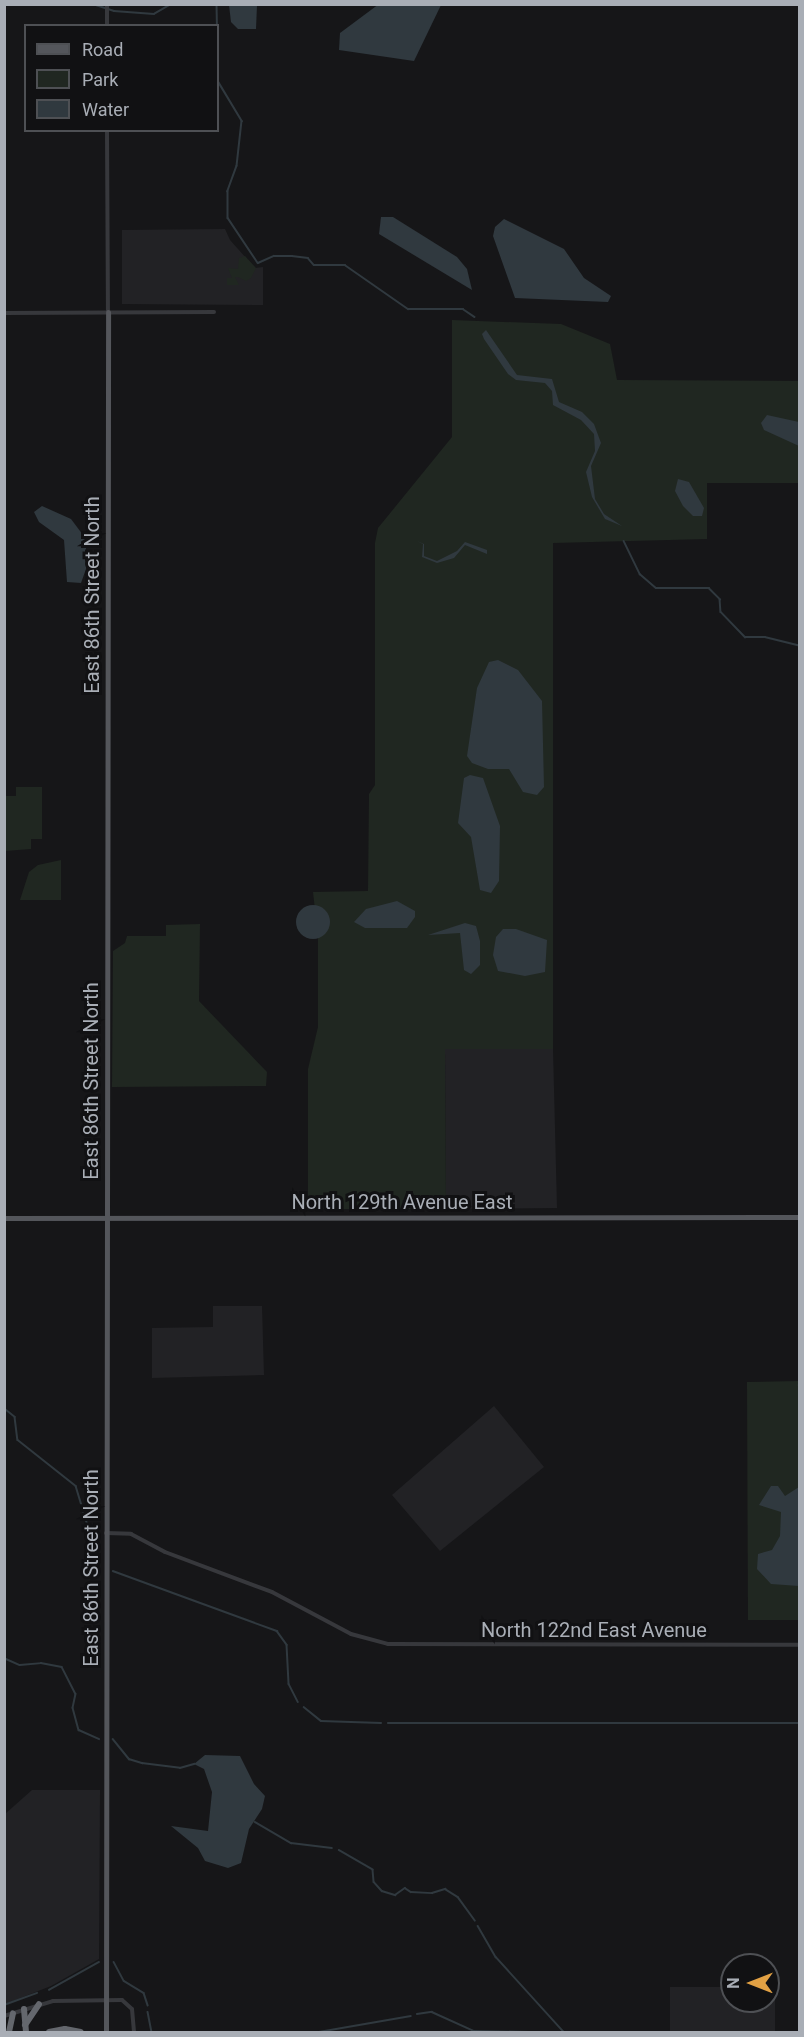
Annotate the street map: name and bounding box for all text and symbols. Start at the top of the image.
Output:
legend [24,24,219,132]
text: Road [82,39,123,60]
text: Park [82,69,118,90]
text: Water [82,99,129,120]
street label: East 86th Street North [80,496,104,694]
street label: East 86th Street North [79,982,103,1180]
street label: North 129th Avenue East [291,1190,513,1214]
street label: East 86th Street North [79,1469,103,1667]
street label: North 122nd East Avenue [481,1618,707,1642]
north arrow [720,1953,780,2013]
text: N [724,1977,743,1989]

